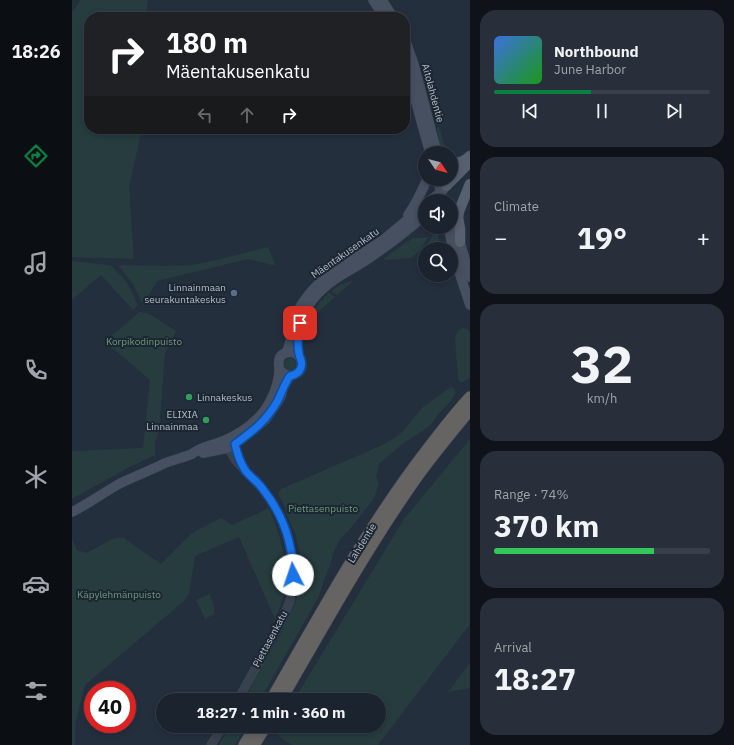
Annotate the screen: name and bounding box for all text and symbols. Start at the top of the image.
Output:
text: 180 m [166,24,248,61]
icon: right [100,28,152,80]
text: 18:26 [11,40,61,63]
text: Northbound [554,42,639,61]
text: Mäentakusenkatu [166,60,310,83]
text: June Harbor [554,61,626,78]
street label: Aitolahdentie [419,62,447,124]
icon: previous [519,100,541,122]
icon: pause [591,100,613,122]
icon: next [663,100,685,122]
icon: left [194,104,216,126]
icon: ahead [236,104,258,126]
icon: right [278,104,300,126]
icon: directions [22,142,50,170]
north arrow [418,146,458,186]
map controls [418,146,458,282]
button: sound [418,194,458,234]
text: Climate [494,198,539,215]
text: 19° [577,218,627,257]
text: − [494,223,507,252]
text: + [697,223,710,252]
street label: Mäentakusenkatu [308,225,382,281]
button: search [418,242,458,282]
icon: music [22,249,50,277]
place label: Linnainmaan seurakuntakeskus [144,281,226,306]
marker: Linnainmaan seurakuntakeskus [229,288,239,298]
pin [283,306,317,340]
icon: arrive [289,312,311,334]
text: 32 [571,330,633,397]
park label: Korpikodinpuisto [106,335,182,348]
icon: phone [22,356,50,384]
text: km/h [587,390,617,407]
place label: Linnakeskus [197,391,253,404]
marker: Linnakeskus [184,392,194,402]
place label: ELIXIA Linnainmaa [146,408,199,433]
marker: ELIXIA Linnainmaa [201,415,211,425]
icon: climate [22,463,50,491]
text: Range · 74% [494,486,568,503]
park label: Piettasenpuisto [288,502,359,515]
text: 370 km [494,506,599,545]
street label: Lahdentie [345,520,380,565]
position arrow [272,554,314,596]
icon: car [22,570,50,598]
park label: Käpylehmänpuisto [77,588,161,601]
street label: Piettasenkatu [250,609,290,669]
text: Arrival [494,639,532,656]
text: 18:27 [494,659,576,698]
icon: filters [22,677,50,705]
speed limit sign: 40 [84,681,136,733]
text: 18:27 · 1 min · 360 m [197,703,345,722]

